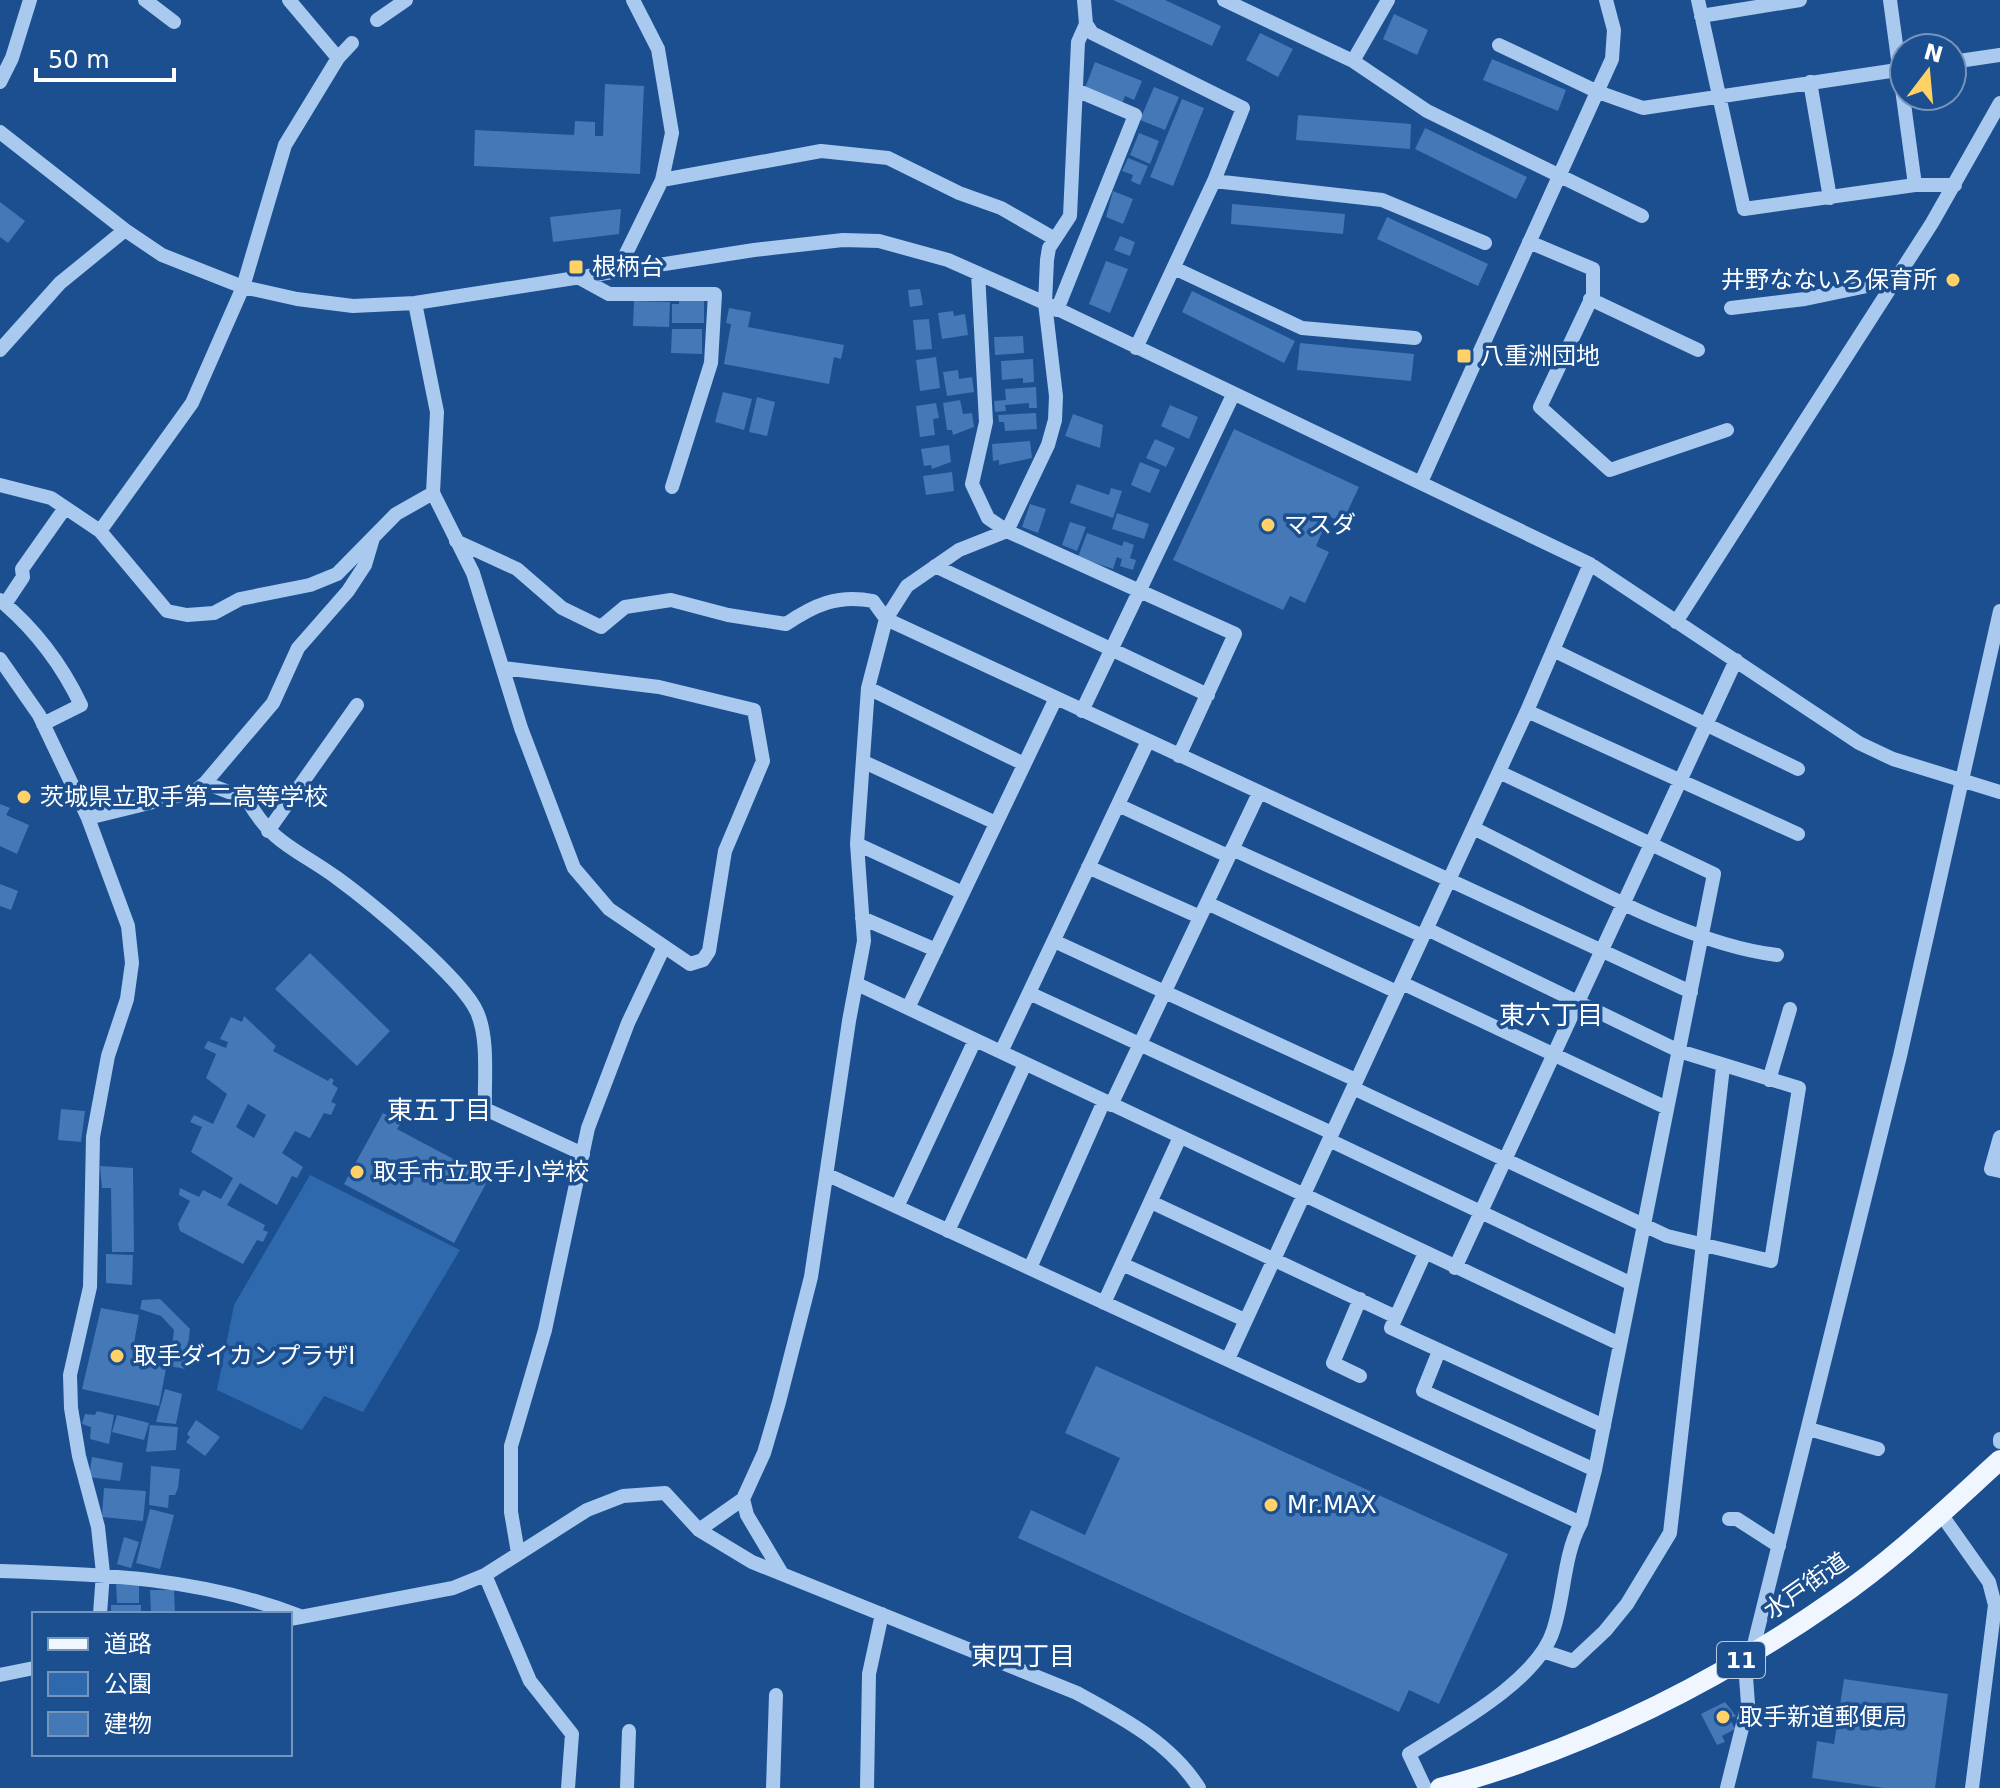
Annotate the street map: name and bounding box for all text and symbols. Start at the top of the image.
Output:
scale bar [36,32,174,82]
north arrow [1888,32,1968,112]
text: N [1921,39,1946,68]
text: 50 m [48,46,110,74]
place label: 根柄台 [592,253,664,281]
marker: 根柄台 [567,258,585,276]
place label: 井野なないろ保育所 [1721,266,1937,294]
marker: 井野なないろ保育所 [1944,271,1962,289]
place label: 八重洲団地 [1480,342,1600,370]
marker: 八重洲団地 [1455,347,1473,365]
place label: マスダ [1284,511,1356,539]
marker: マスダ [1259,516,1277,534]
place label: 茨城県立取手第二高等学校 [40,783,328,811]
marker: 茨城県立取手第二高等学校 [15,788,33,806]
district label: 東六丁目 [1499,1000,1603,1030]
district label: 東五丁目 [387,1095,491,1125]
place label: 取手市立取手小学校 [373,1158,589,1186]
marker: 取手市立取手小学校 [348,1163,366,1181]
place label: 取手ダイカンプラザI [133,1342,355,1370]
marker: 取手ダイカンプラザI [108,1347,126,1365]
place label: Mr.MAX [1287,1491,1377,1519]
marker: Mr.MAX [1262,1496,1280,1514]
street label: 水戸街道 [1759,1547,1853,1625]
legend [32,1612,292,1756]
text: 道路 [104,1630,152,1658]
district label: 東四丁目 [971,1641,1075,1671]
road number: 11 [1717,1642,1765,1678]
text: 公園 [104,1670,152,1698]
place label: 取手新道郵便局 [1739,1703,1907,1731]
marker: 取手新道郵便局 [1714,1708,1732,1726]
text: 建物 [104,1710,152,1738]

